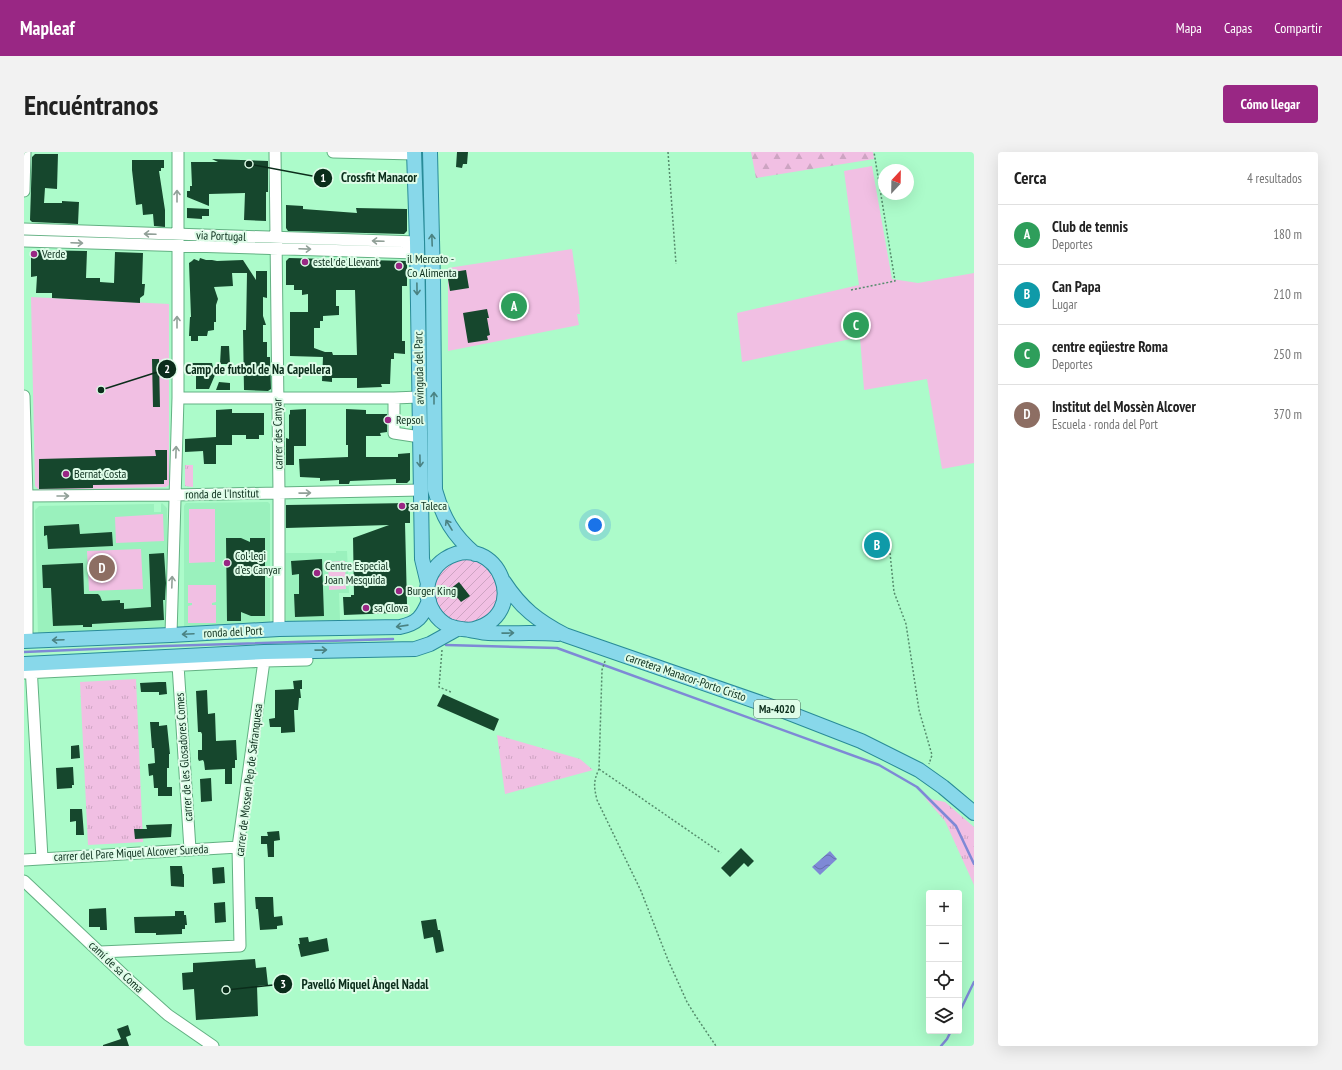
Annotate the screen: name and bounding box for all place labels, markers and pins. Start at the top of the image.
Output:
callout: Crossfit Manacor [313,165,425,190]
place label: Verde [41,246,65,261]
marker: Verde [29,249,39,259]
place label: il Mercato - Co Alimenta [407,251,457,280]
place label: estel de Llevant [313,254,379,269]
marker: estel de Llevant [300,257,310,267]
marker: il Mercato - Co Alimenta [394,261,404,271]
pin: A [501,291,527,321]
pin: C [843,310,869,340]
callout: Camp de futbol de Na Capellera [157,357,338,382]
place label: Repsol [396,412,424,427]
marker: Repsol [383,415,393,425]
place label: Bernat Costa [74,466,127,481]
marker: Bernat Costa [61,469,71,479]
place label: sa Taleca [410,498,447,513]
marker: sa Taleca [397,501,407,511]
pin: B [864,530,890,560]
place label: Col·legi d'es Canyar [235,548,282,577]
pin: D [89,553,115,583]
marker: Col·legi d'es Canyar [222,558,232,568]
place label: Centre Especial Joan Mesquida [324,558,388,587]
marker: Centre Especial Joan Mesquida [312,568,322,578]
place label: Burger King [407,583,456,598]
marker: Burger King [394,586,404,596]
place label: sa Clova [374,600,408,615]
marker: sa Clova [361,603,371,613]
callout: Pavelló Miquel Àngel Nadal [273,972,437,997]

